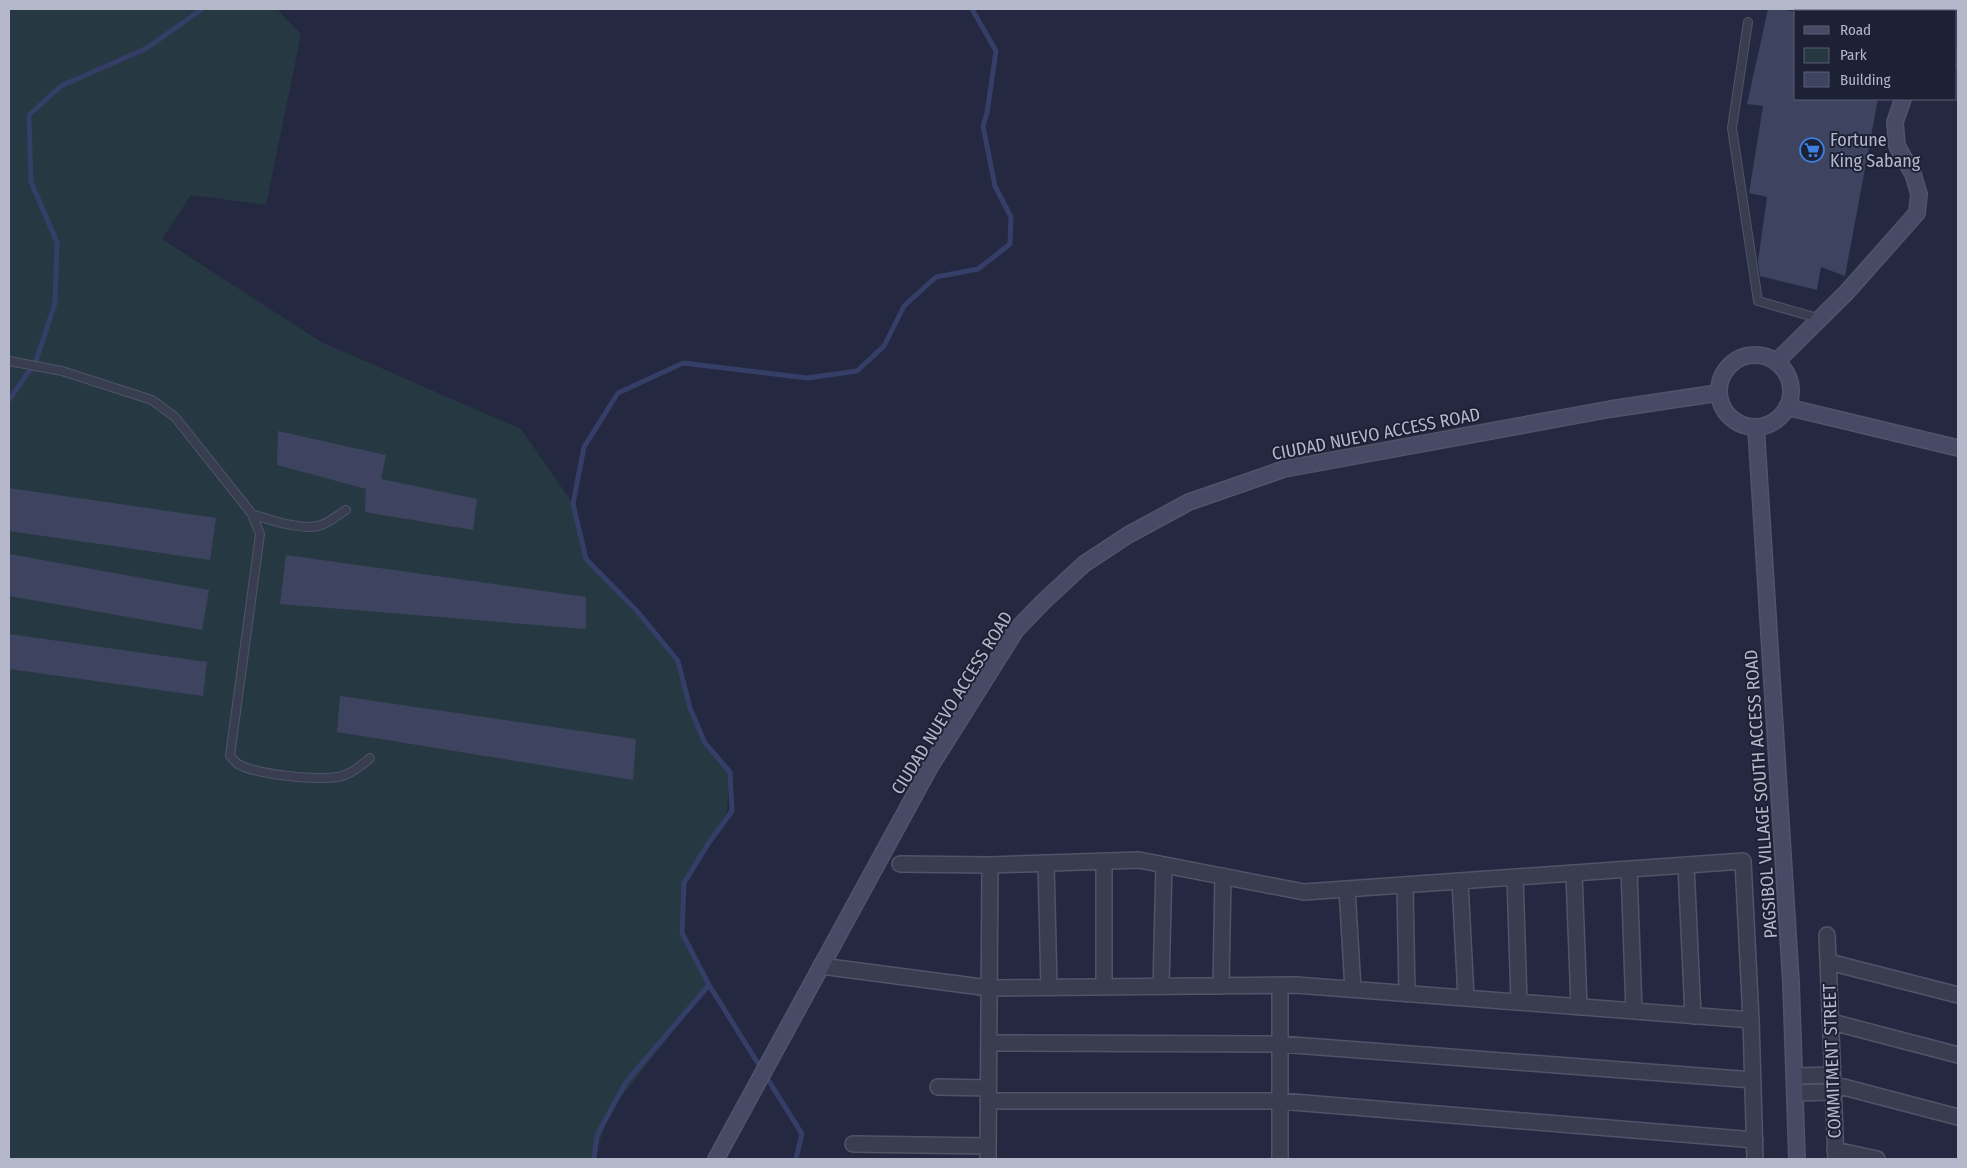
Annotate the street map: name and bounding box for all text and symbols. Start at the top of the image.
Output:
legend [1794,10,1957,100]
text: Road [1840,21,1871,39]
text: Park [1840,46,1867,64]
text: Building [1840,71,1891,89]
place label: Fortune King Sabang [1830,129,1921,172]
supermarket icon: Fortune King Sabang [1799,137,1825,163]
street label: CIUDAD NUEVO ACCESS ROAD [1270,403,1482,465]
street label: CIUDAD NUEVO ACCESS ROAD [887,607,1017,799]
street label: PAGSIBOL VILLAGE SOUTH ACCESS ROAD [1740,649,1782,939]
street label: COMMITMENT STREET [1818,983,1846,1139]

